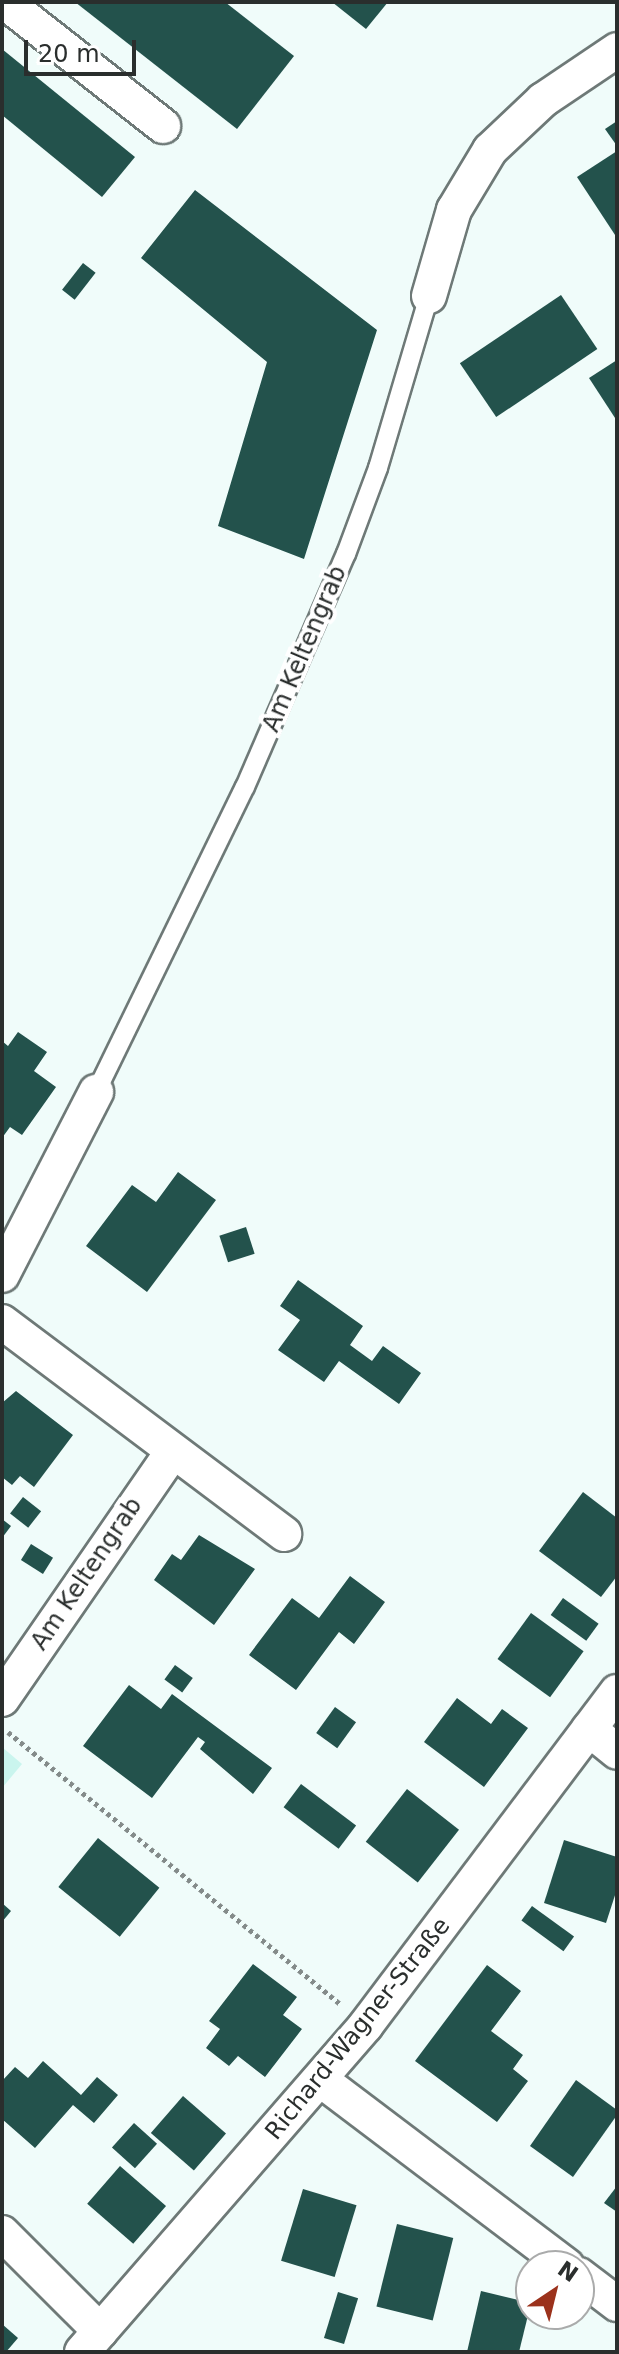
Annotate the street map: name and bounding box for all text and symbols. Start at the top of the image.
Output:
scale bar [28,24,140,74]
text: 20 m [38,40,100,68]
street label: Am Keltengrab [257,562,353,736]
street label: Am Keltengrab [25,1492,149,1656]
street label: Richard-Wagner-Straße [260,1912,456,2146]
north arrow [515,2250,595,2330]
text: N [553,2256,583,2287]

